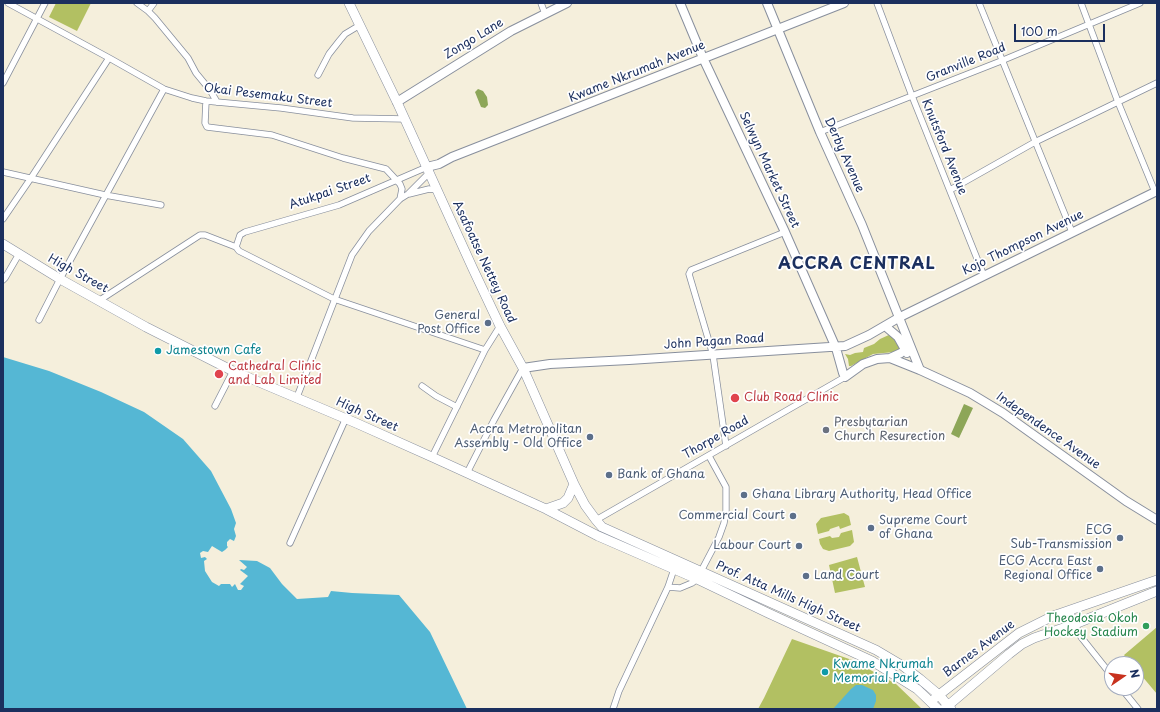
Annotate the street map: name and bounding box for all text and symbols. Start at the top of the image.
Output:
street label: Zongo Lane [442,16,506,62]
scale bar [1016,16,1107,42]
text: 100 m [1021,22,1058,40]
street label: Kwame Nkrumah Avenue [567,38,707,106]
street label: Granville Road [924,40,1008,86]
street label: Okai Pesemaku Street [203,81,333,111]
street label: Knutsford Avenue [918,97,970,197]
street label: Selwyn Market Street [736,110,802,230]
street label: Derby Avenue [821,115,867,195]
street label: Atukpai Street [287,171,373,213]
street label: Asafoatse Nettey Road [449,198,519,326]
street label: Kojo Thompson Avenue [960,207,1086,279]
street label: High Street [45,252,111,296]
district label: ACCRA CENTRAL [779,255,935,275]
place label: General Post Office [417,309,480,337]
marker: General Post Office [483,318,493,328]
street label: John Pagan Road [663,331,765,353]
place label: Jamestown Cafe [166,344,261,358]
marker: Jamestown Cafe [153,346,163,356]
place label: Cathedral Clinic and Lab Limited [228,360,322,388]
marker: Cathedral Clinic and Lab Limited [213,368,225,380]
street label: Independence Avenue [993,390,1103,472]
place label: Club Road Clinic [744,391,839,405]
marker: Club Road Clinic [729,392,741,404]
street label: High Street [334,395,400,435]
street label: Thorpe Road [681,413,751,463]
place label: Presbytarian Church Resurection [834,416,945,444]
place label: Accra Metropolitan Assembly - Old Office [454,423,582,451]
marker: Presbytarian Church Resurection [821,425,831,435]
marker: Accra Metropolitan Assembly - Old Office [585,432,595,442]
place label: Bank of Ghana [617,468,705,482]
marker: Bank of Ghana [604,470,614,480]
place label: Ghana Library Authority, Head Office [752,488,972,502]
marker: Ghana Library Authority, Head Office [739,490,749,500]
place label: Commercial Court [678,509,785,523]
marker: Commercial Court [788,511,798,521]
place label: Supreme Court of Ghana [879,514,967,542]
marker: Supreme Court of Ghana [866,523,876,533]
place label: ECG Sub-Transmission [1011,524,1112,552]
marker: ECG Sub-Transmission [1115,533,1125,543]
place label: Labour Court [713,539,791,553]
marker: Labour Court [794,541,804,551]
place label: ECG Accra East Regional Office [999,555,1092,583]
street label: Prof. Atta Mills High Street [713,559,863,635]
marker: ECG Accra East Regional Office [1095,564,1105,574]
place label: Land Court [814,569,879,583]
marker: Land Court [801,571,811,581]
place label: Theodosia Okoh Hockey Stadium [1044,612,1138,640]
street label: Barnes Avenue [941,618,1017,680]
marker: Theodosia Okoh Hockey Stadium [1141,621,1151,631]
north arrow [1104,656,1144,696]
place label: Kwame Nkrumah Memorial Park [833,658,934,686]
marker: Kwame Nkrumah Memorial Park [820,667,830,677]
text: N [1126,667,1144,680]

